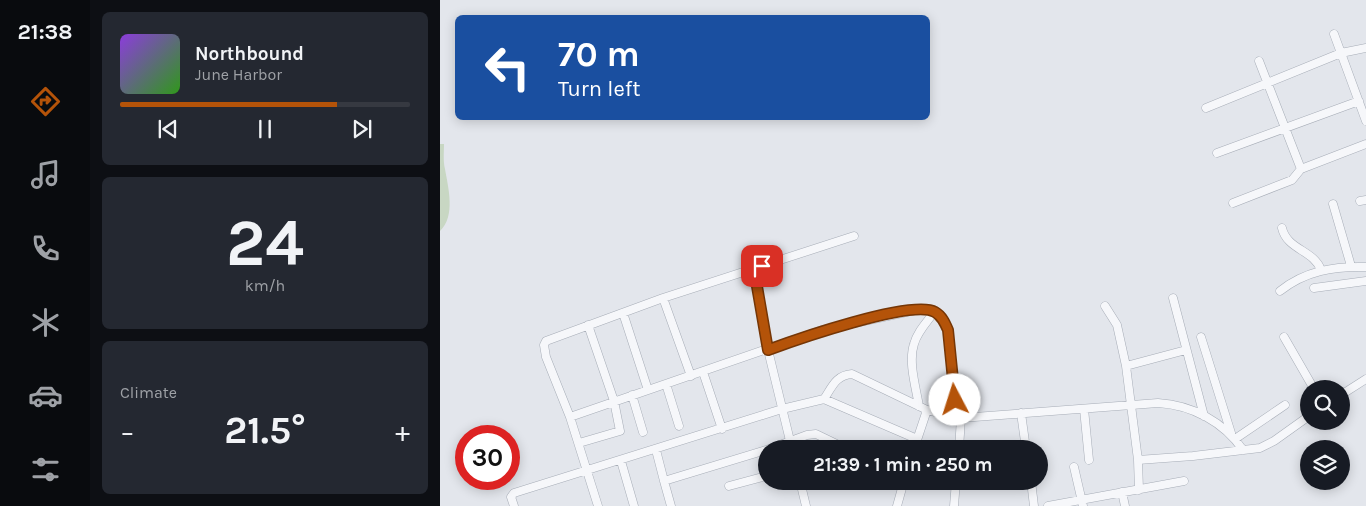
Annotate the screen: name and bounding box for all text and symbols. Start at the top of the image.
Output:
text: 21:38 [18,19,73,45]
text: 70 m [558,34,640,75]
icon: left [475,35,540,100]
text: Northbound [195,43,304,65]
text: June Harbor [195,65,282,84]
text: Turn left [558,76,641,102]
icon: directions [28,84,63,119]
icon: previous [154,115,182,143]
icon: pause [251,115,279,143]
icon: next [348,115,376,143]
icon: music [28,157,63,192]
text: 24 [226,205,304,281]
icon: phone [28,231,63,266]
pin [741,245,783,287]
icon: arrive [748,252,776,280]
text: km/h [245,276,285,295]
icon: climate [28,305,63,340]
position arrow [928,373,980,425]
icon: car [28,378,63,413]
map controls [1300,380,1350,490]
button: search [1300,380,1350,430]
text: Climate [120,383,177,402]
text: 21.5° [224,408,306,453]
text: − [120,415,135,448]
text: + [395,415,410,448]
speed limit sign: 30 [455,425,520,490]
button: layers [1300,440,1350,490]
icon: filters [28,452,63,487]
text: 21:39 · 1 min · 250 m [813,454,993,476]

